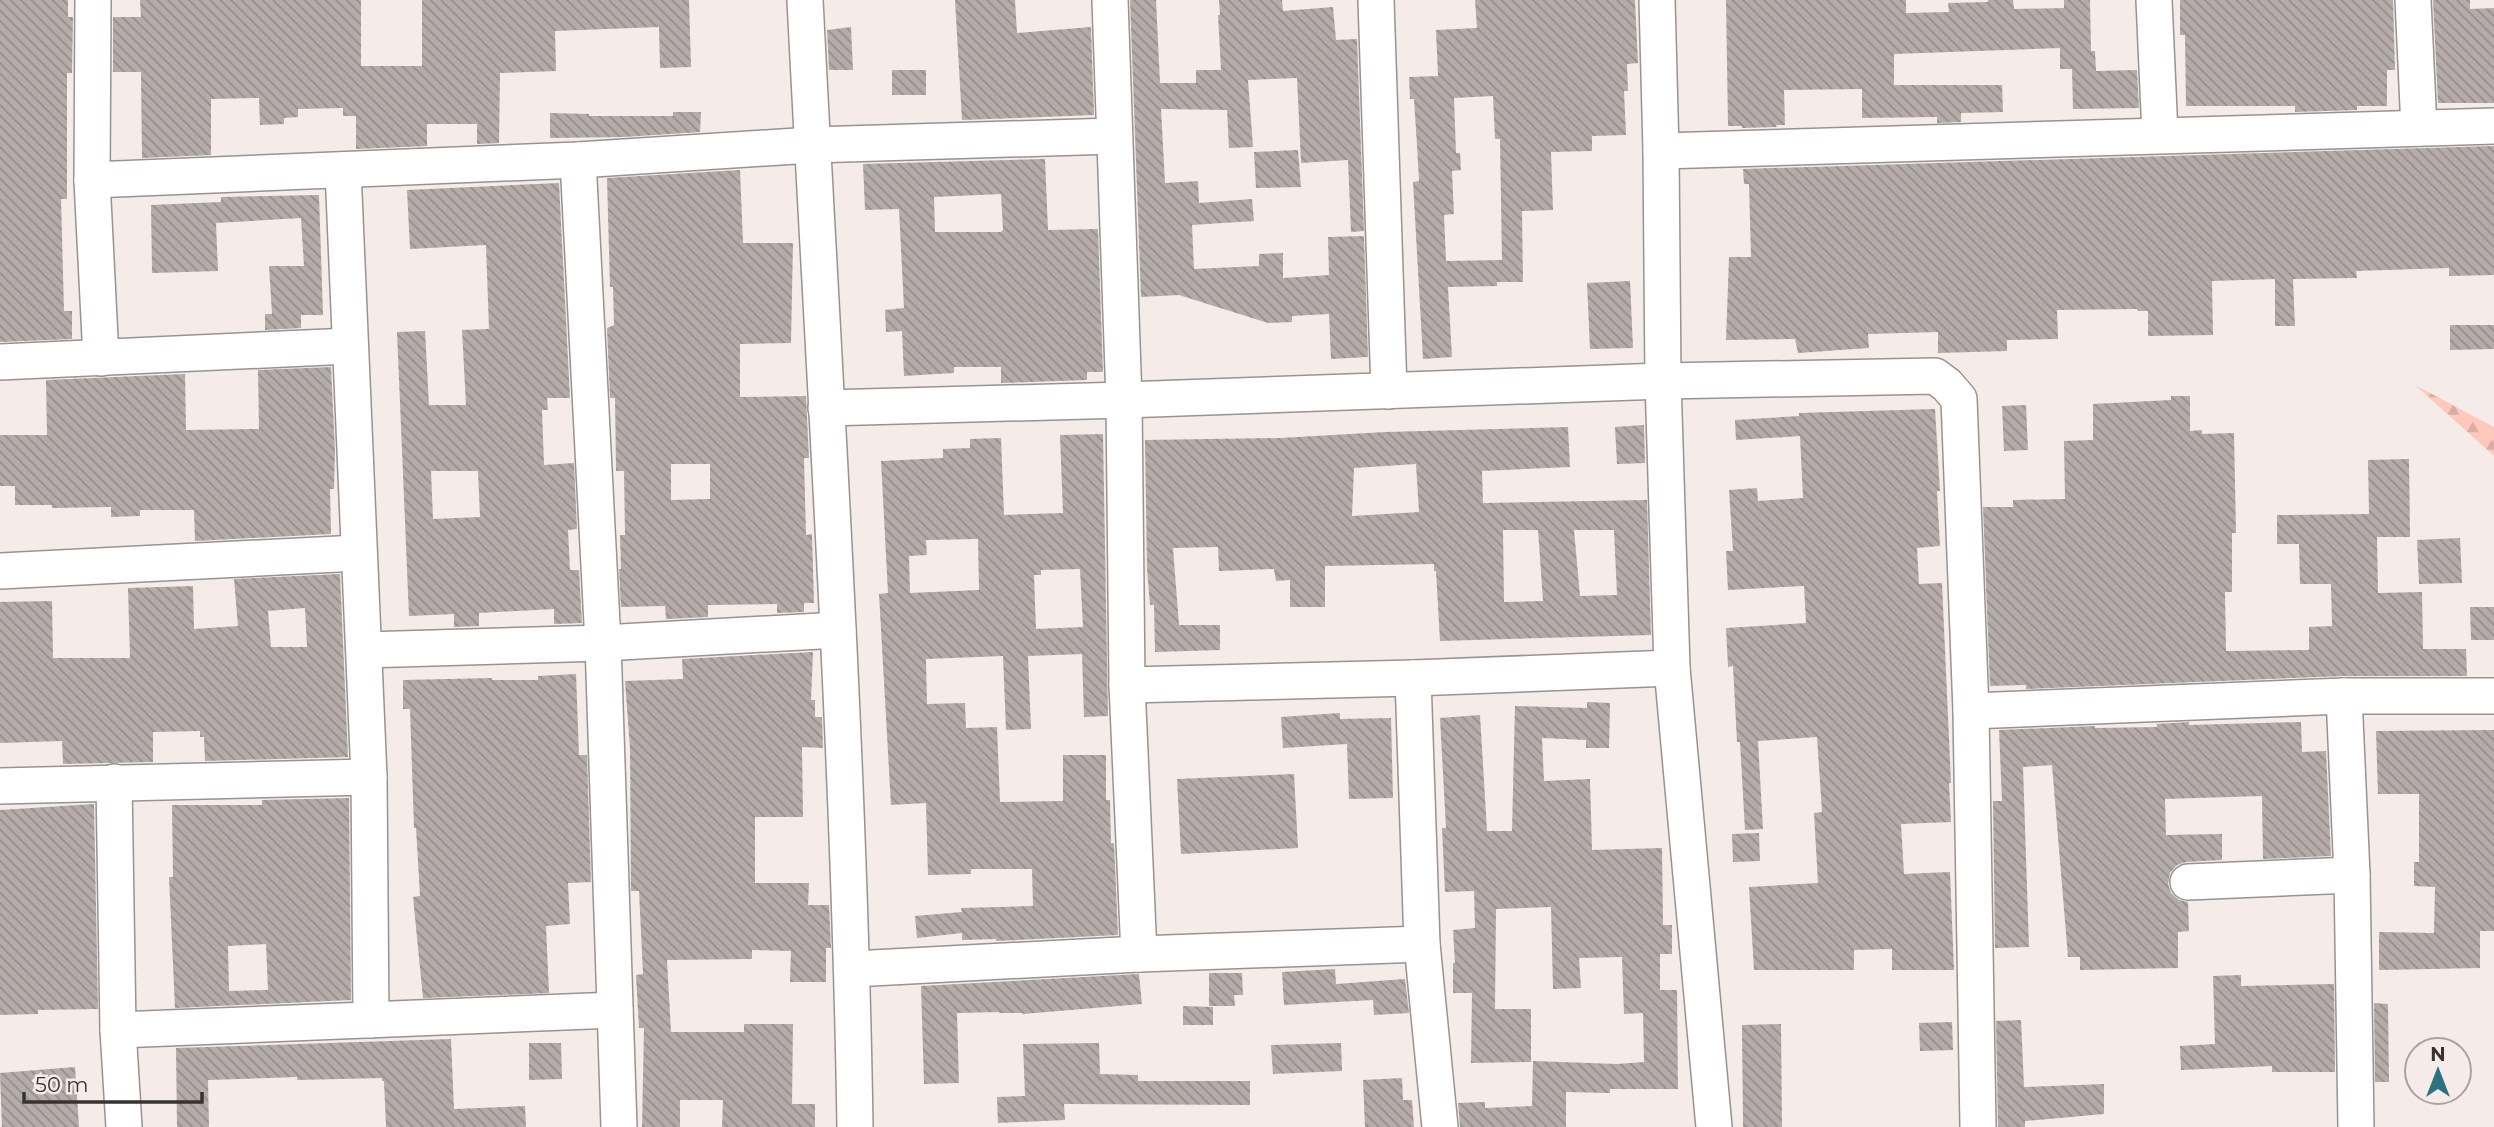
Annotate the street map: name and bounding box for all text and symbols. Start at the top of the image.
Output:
north arrow [2403,1036,2473,1106]
text: N [2430,1043,2446,1066]
scale bar [24,1060,203,1104]
text: 50 m [35,1072,89,1097]

